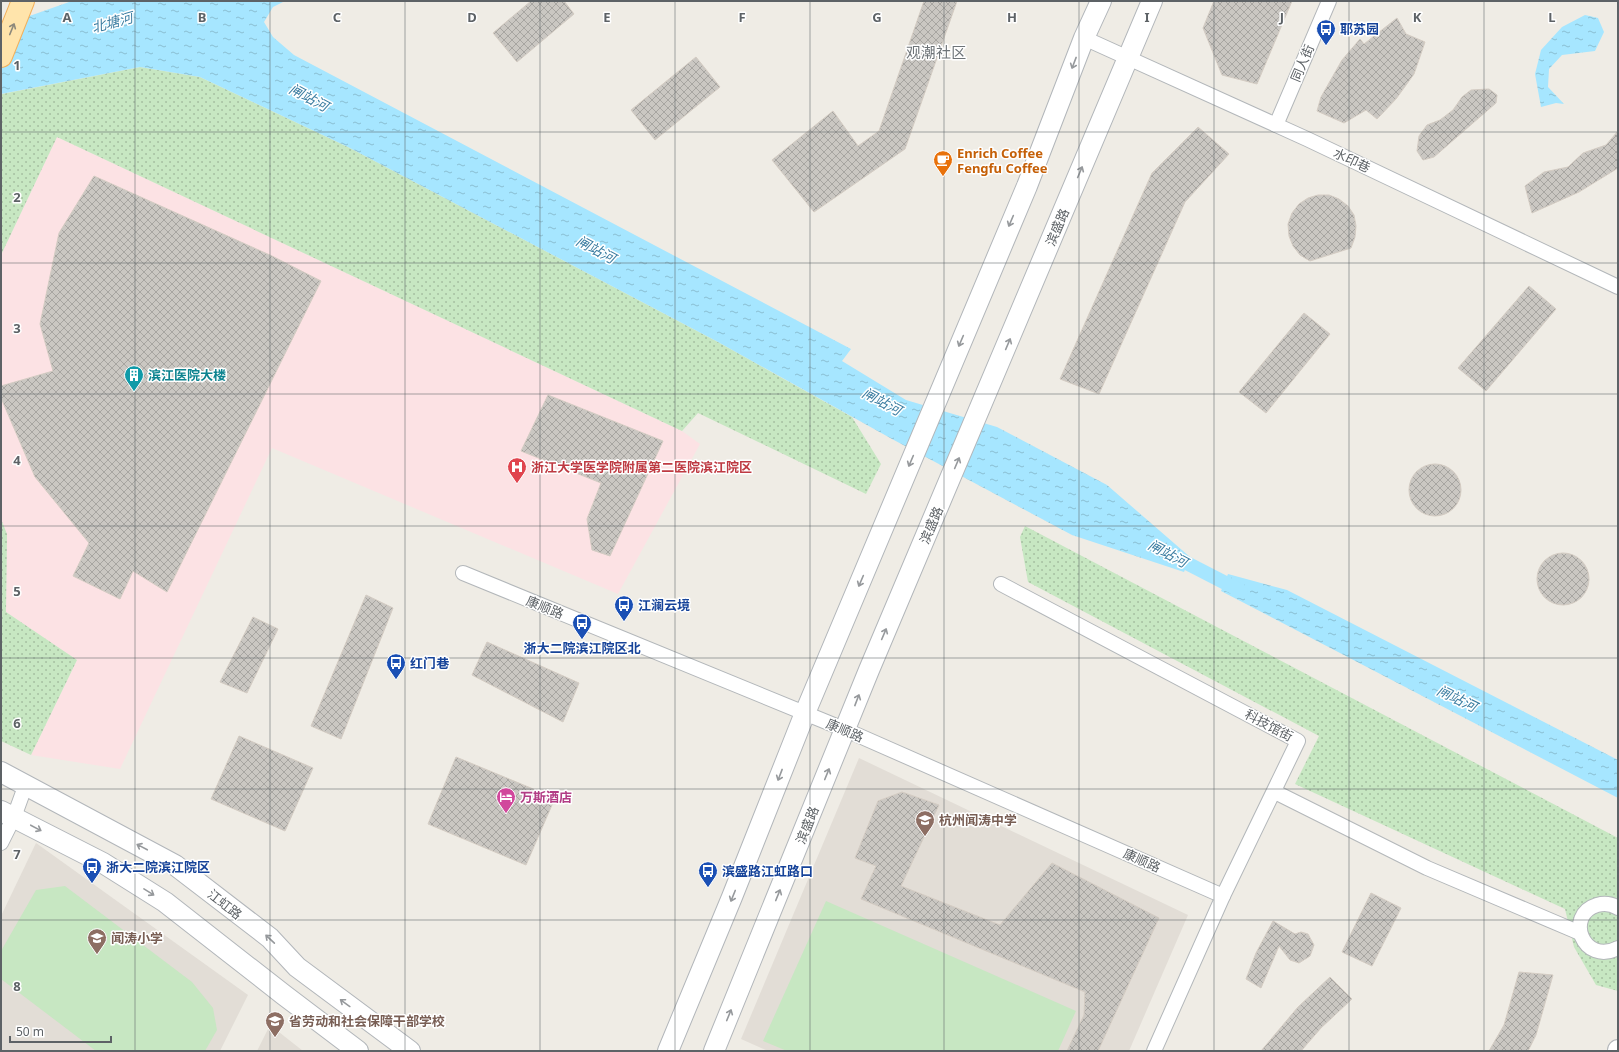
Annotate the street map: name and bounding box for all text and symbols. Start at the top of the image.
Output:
water label: 北塘河 [89,7,138,37]
text: A [63,8,72,26]
text: B [198,8,206,26]
text: C [333,8,341,26]
text: D [467,8,477,26]
text: E [603,8,611,26]
text: F [738,8,746,26]
text: G [872,8,882,26]
text: H [1007,8,1017,26]
text: I [1144,8,1150,26]
text: J [1279,8,1284,26]
text: K [1413,8,1422,26]
text: L [1548,8,1556,26]
bus stop icon: 耶苏园 [1315,18,1337,46]
place label: 耶苏园 [1340,20,1379,38]
one-way arrow [9,23,17,35]
district label: 观潮社区 [906,42,966,62]
street label: 同人街 [1286,42,1318,84]
text: 1 [13,56,21,74]
one-way arrow [1070,56,1078,68]
water label: 闸站河 [286,79,335,117]
place label: Enrich Coffee Fengfu Coffee [957,144,1048,177]
street label: 水印巷 [1331,144,1373,176]
cafe icon: Enrich Coffee Fengfu Coffee [932,149,954,177]
one-way arrow [1077,166,1085,178]
text: 2 [13,188,21,206]
street label: 滨盛路 [1041,206,1073,248]
one-way arrow [1007,215,1015,227]
water label: 闸站河 [573,231,622,269]
text: 3 [13,319,21,337]
one-way arrow [957,335,965,347]
one-way arrow [1004,338,1012,350]
building icon: 滨江医院大楼 [123,364,145,392]
place label: 滨江医院大楼 [148,366,226,384]
water label: 闸站河 [859,383,908,421]
text: 4 [13,451,21,469]
one-way arrow [907,455,914,467]
hospital icon: 浙江大学医学院附属第二医院滨江院区 [506,456,528,484]
place label: 浙江大学医学院附属第二医院滨江院区 [531,458,752,476]
one-way arrow [954,458,961,470]
street label: 滨盛路 [915,504,947,546]
water label: 闸站河 [1145,535,1194,573]
one-way arrow [856,575,864,587]
text: 5 [13,582,21,600]
street label: 康顺路 [524,591,566,623]
bus stop icon: 江澜云境 [613,594,635,622]
place label: 江澜云境 [638,596,690,614]
bus stop icon: 浙大二院滨江院区北 [571,612,593,640]
one-way arrow [881,629,888,641]
place label: 浙大二院滨江院区北 [523,639,641,657]
bus stop icon: 红门巷 [385,652,407,680]
place label: 红门巷 [410,654,450,672]
water label: 闸站河 [1434,680,1483,717]
one-way arrow [854,694,862,706]
street label: 科技馆街 [1242,705,1296,745]
text: 6 [13,714,21,732]
street label: 康顺路 [824,714,866,746]
one-way arrow [776,769,784,781]
one-way arrow [824,769,832,781]
hotel icon: 万斯酒店 [495,786,517,814]
place label: 万斯酒店 [520,788,572,806]
street label: 滨盛路 [791,804,823,846]
school or university icon: 杭州闻涛中学 [914,809,936,837]
place label: 杭州闻涛中学 [939,811,1017,829]
one-way arrow [30,825,42,832]
one-way arrow [136,843,148,851]
street label: 康顺路 [1121,844,1163,876]
text: 7 [13,845,21,863]
bus stop icon: 浙大二院滨江院区 [81,856,103,884]
place label: 浙大二院滨江院区 [106,858,210,876]
bus stop icon: 滨盛路江虹路口 [697,860,719,888]
place label: 滨盛路江虹路口 [722,862,813,880]
street label: 江虹路 [204,885,246,923]
one-way arrow [143,888,154,896]
one-way arrow [775,889,782,901]
one-way arrow [728,890,736,902]
school or university icon: 闻涛小学 [86,927,108,955]
place label: 闻涛小学 [111,929,163,947]
one-way arrow [265,935,275,944]
text: 8 [13,977,21,995]
one-way arrow [340,999,351,1007]
one-way arrow [725,1009,733,1021]
school or university icon: 省劳动和社会保障干部学校 [264,1010,286,1038]
place label: 省劳动和社会保障干部学校 [289,1012,445,1030]
scale bar [10,1018,111,1044]
text: 50 m [16,1023,44,1040]

